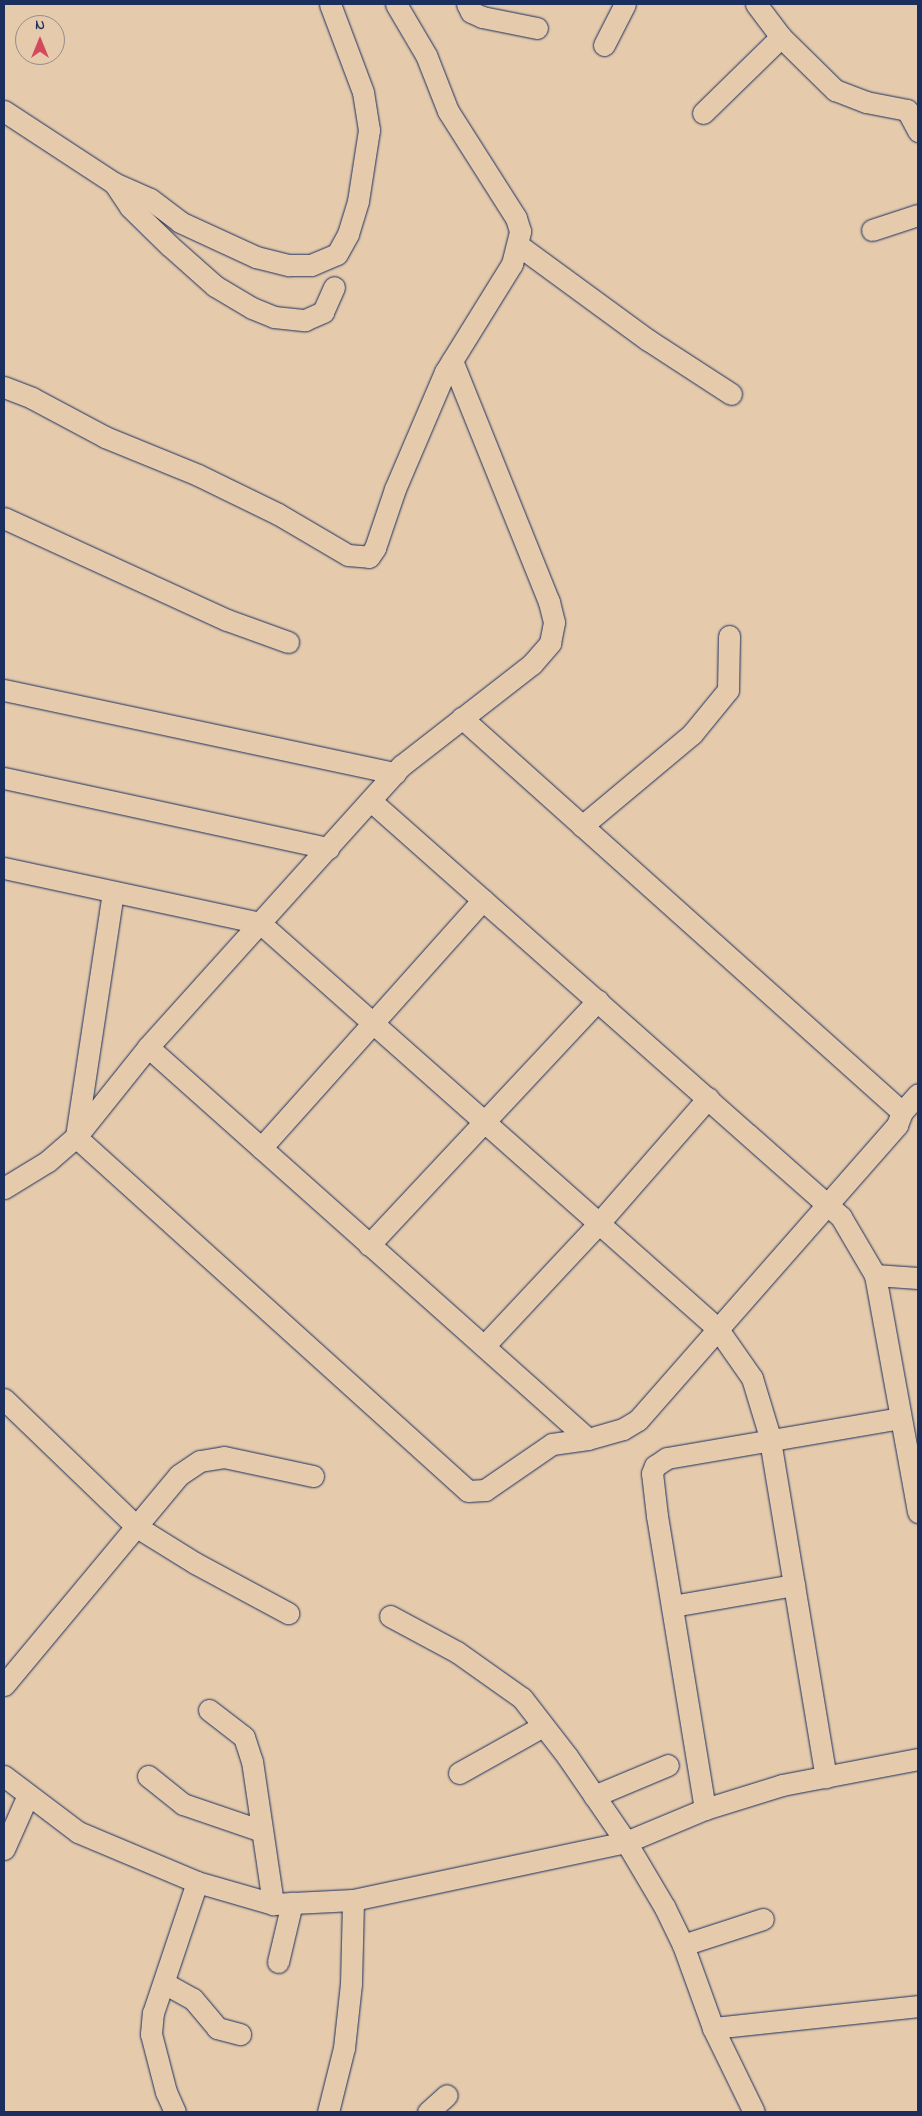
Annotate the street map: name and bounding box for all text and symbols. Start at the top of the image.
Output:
north arrow [15,15,65,65]
text: N [35,15,45,36]

